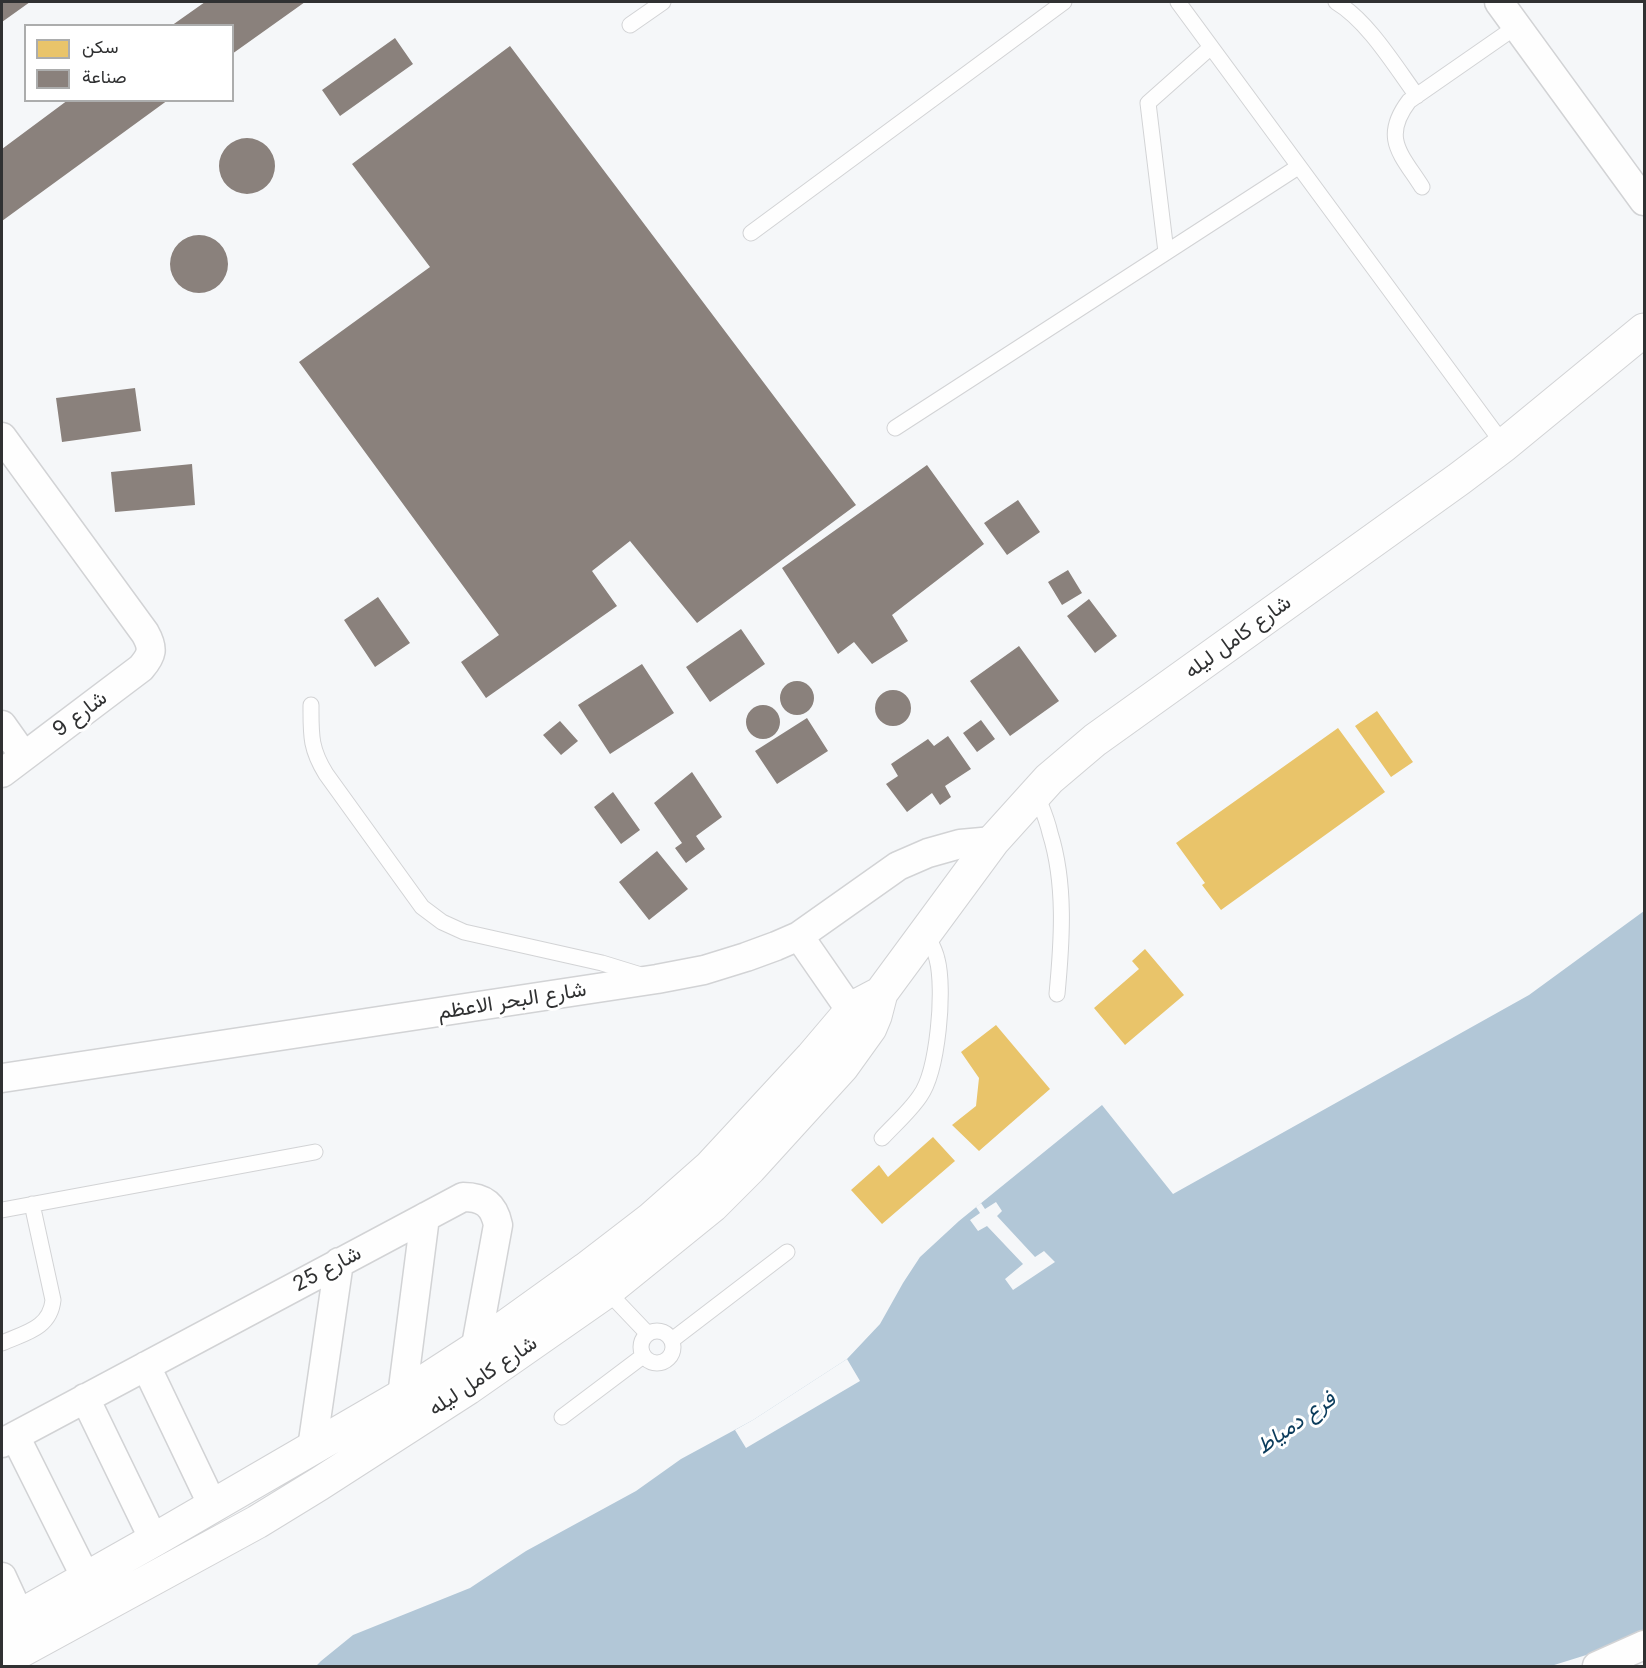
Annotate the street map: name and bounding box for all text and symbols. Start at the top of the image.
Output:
legend [24,24,234,102]
text: سكن [82,36,118,57]
text: صناعة [82,66,127,87]
street label: شارع كامل ليله [1180,590,1296,684]
street label: شارع 9 [48,686,112,742]
street label: شارع البحر الاعظم [436,977,588,1025]
street label: شارع 25 [289,1241,365,1297]
street label: شارع كامل ليله [424,1331,542,1421]
water label: فرع دمياط [1251,1386,1341,1460]

